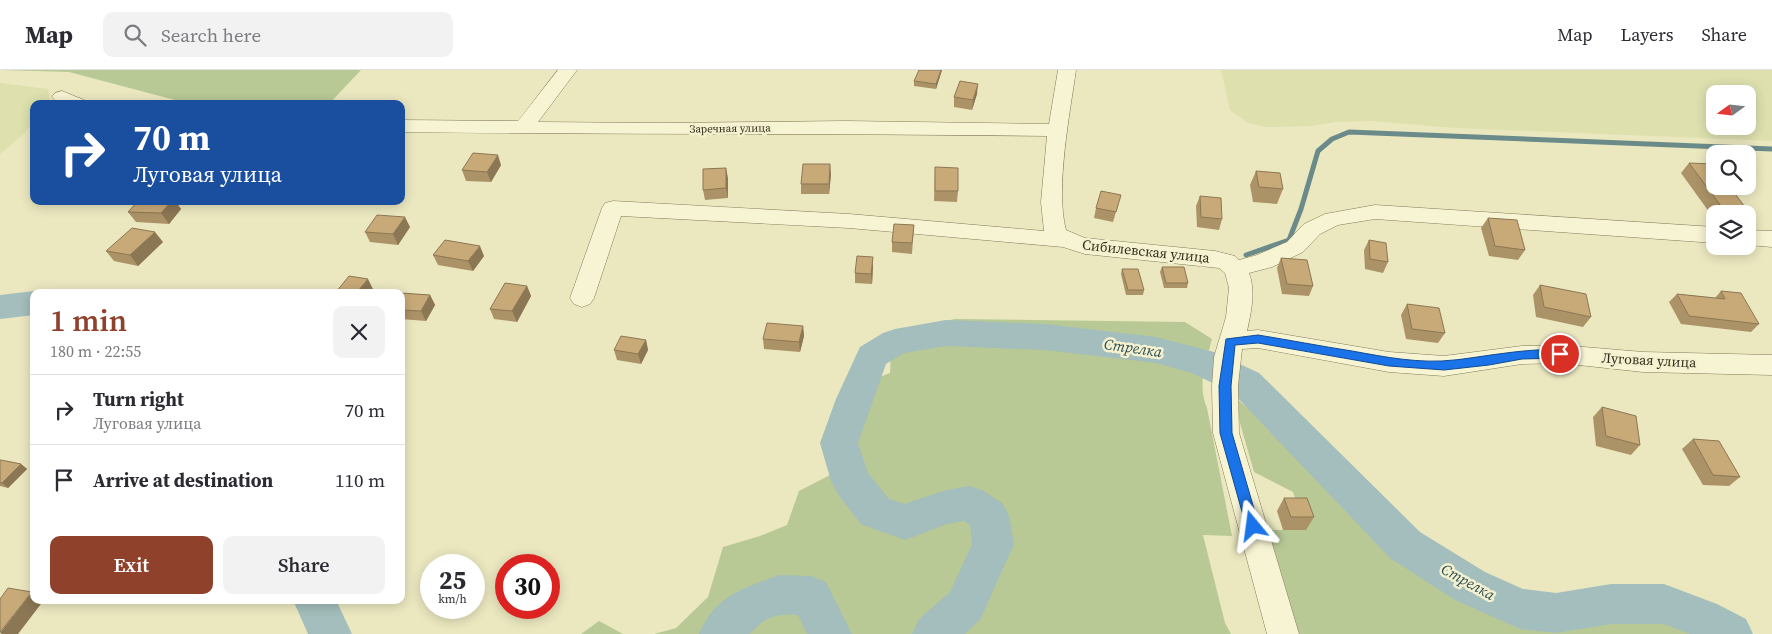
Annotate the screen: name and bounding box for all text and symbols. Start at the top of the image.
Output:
search box [103,12,453,57]
text: Map [25,18,73,51]
icon: search [121,21,149,49]
text: Search here [161,22,261,48]
text: Map [1557,22,1592,47]
text: Layers [1620,22,1673,47]
text: Share [1701,22,1747,47]
north arrow [1706,85,1756,135]
map controls [1706,85,1756,255]
text: 70 m [133,114,210,162]
icon: right [50,120,115,185]
street label: Заречная улица [689,120,771,137]
button: search [1706,145,1756,195]
text: Луговая улица [133,159,282,189]
button: layers [1706,205,1756,255]
street label: Сибилевская улица [1081,234,1212,268]
text: 1 min [50,300,127,341]
button: close [333,306,385,358]
water label: Стрелка [1103,333,1164,362]
pin [1539,333,1581,375]
text: 180 m · 22:55 [50,340,141,362]
icon: arrive [1546,340,1574,368]
street label: Луговая улица [1601,348,1698,373]
text: Turn right [93,386,184,412]
icon: right [50,396,78,424]
text: 70 m [344,397,385,423]
text: Луговая улица [93,412,201,434]
icon: arrive [50,466,78,494]
text: Arrive at destination [93,467,273,493]
text: 110 m [335,467,385,493]
position arrow [1226,499,1278,551]
button: Exit [50,536,213,594]
button: Share [223,536,385,594]
speed limit sign: 30 [495,554,560,619]
water label: Стрелка [1438,558,1499,605]
text: 25 [439,563,466,597]
text: km/h [438,591,467,607]

